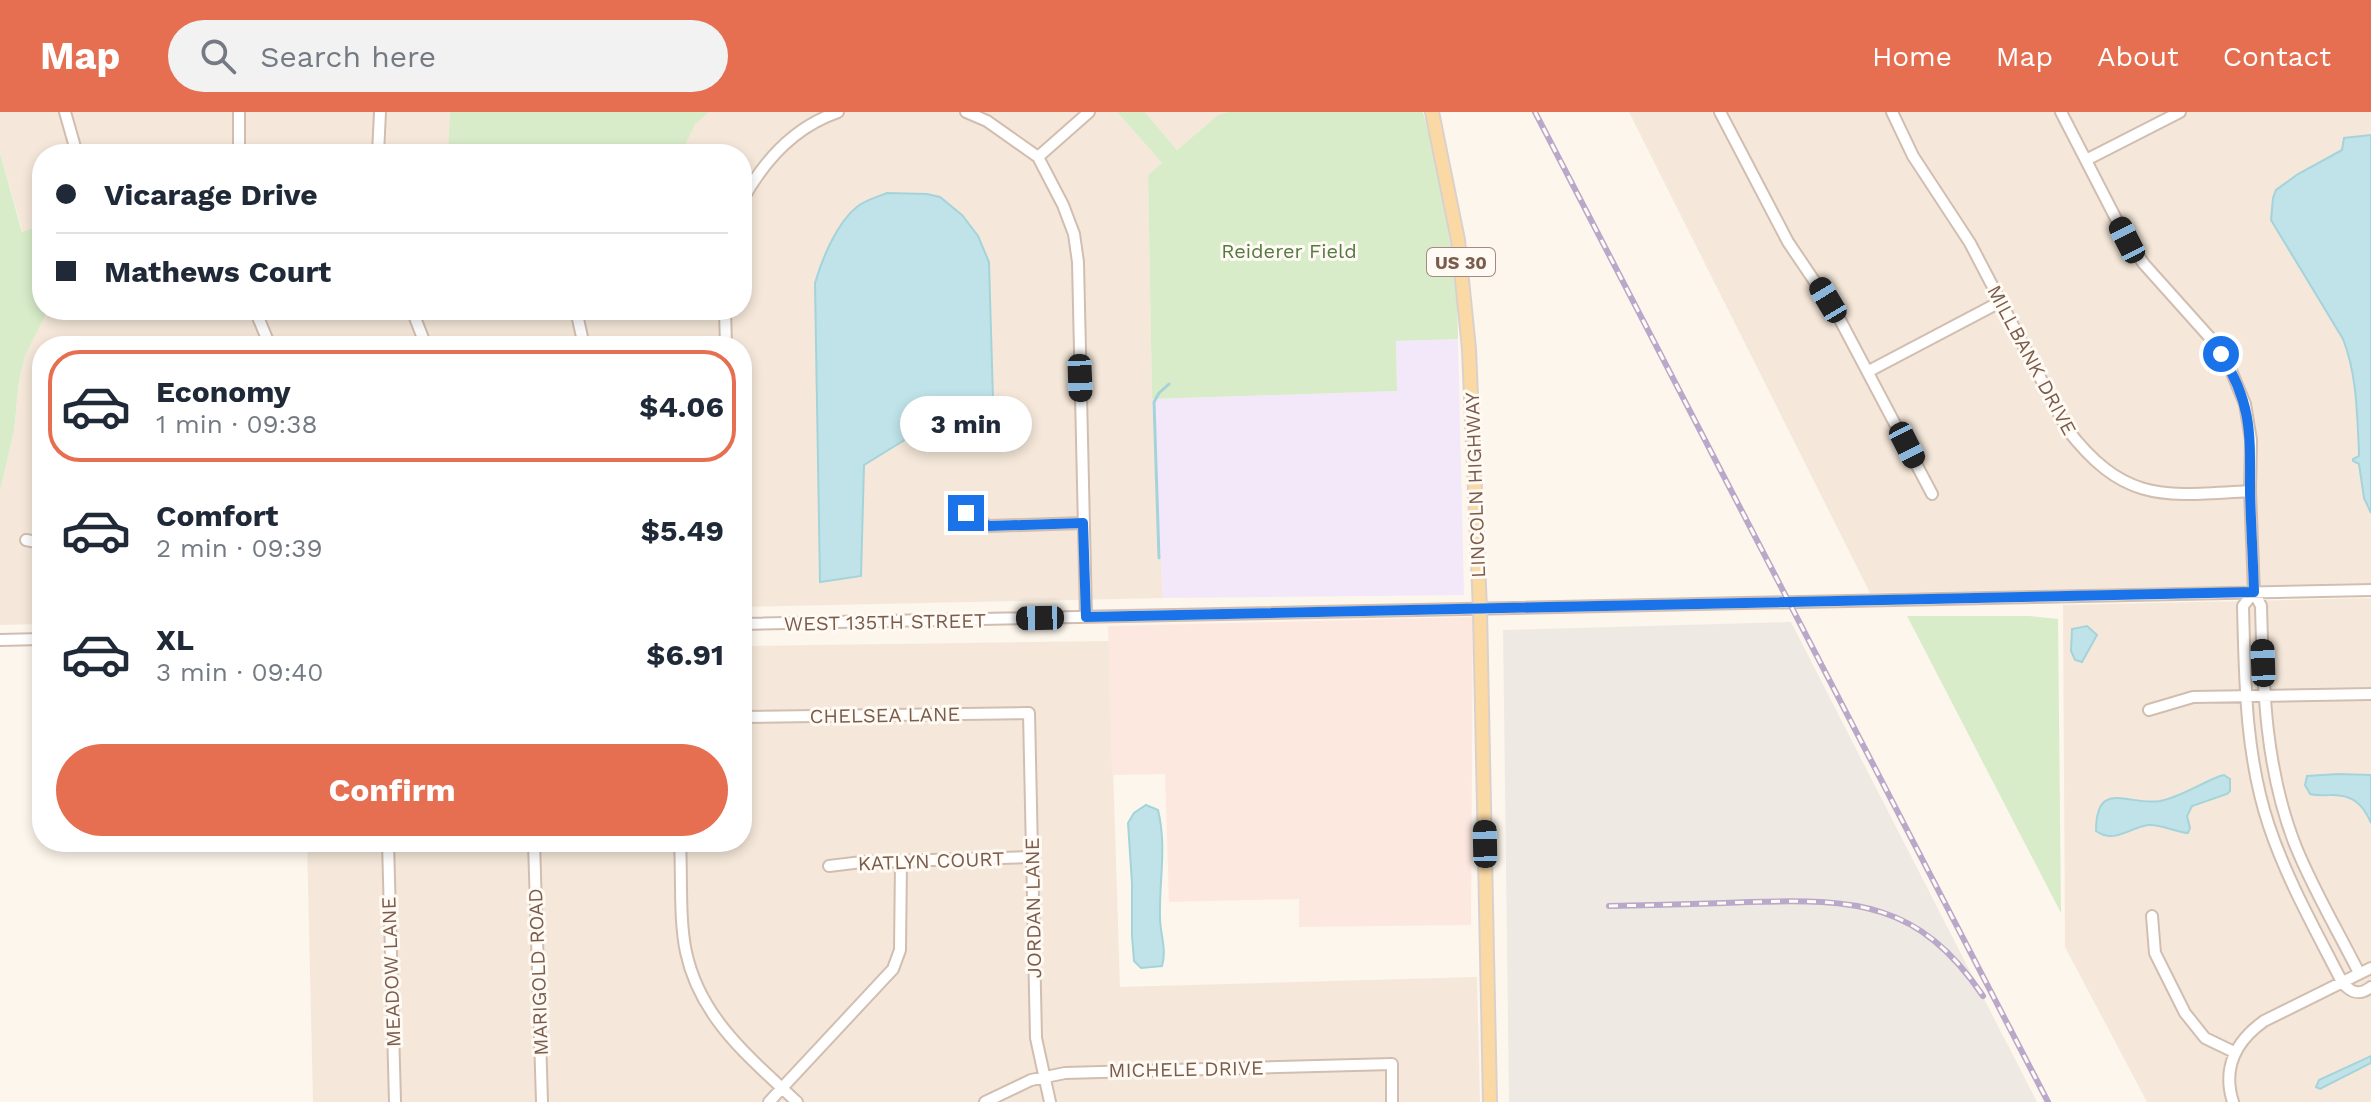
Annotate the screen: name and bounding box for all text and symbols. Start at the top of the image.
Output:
search box [168,20,728,92]
text: Map [40,34,120,78]
icon: search [196,34,240,78]
text: Search here [260,39,436,74]
text: Home [1872,40,1952,73]
text: Map [1996,40,2053,73]
text: About [2097,40,2179,73]
text: Contact [2223,40,2331,73]
text: Vicarage Drive [104,177,318,212]
car [2105,213,2149,267]
park label: Reiderer Field [1221,239,1357,263]
road number: US 30 [1427,248,1495,276]
text: Mathews Court [104,254,331,289]
car [1805,273,1851,327]
street label: MILLBANK DRIVE [1982,281,2082,439]
route start [2203,336,2239,372]
car [1067,354,1093,402]
icon: car [60,370,132,442]
text: Economy [156,374,291,409]
text: $4.06 [639,389,724,424]
street label: LINCOLN HIGHWAY [1460,391,1490,578]
callout: 3 min [900,397,1032,453]
text: 1 min · 09:38 [156,409,318,439]
text: 3 min [930,409,1002,439]
car [1885,418,1929,472]
icon: car [60,494,132,566]
route end [948,495,984,531]
text: Comfort [156,498,278,533]
text: $5.49 [641,513,724,548]
text: 2 min · 09:39 [156,533,323,563]
car [1016,606,1064,630]
street label: WEST 135TH STREET [784,608,986,636]
icon: car [60,618,132,690]
text: XL [156,622,194,657]
text: $6.91 [646,637,724,672]
car [2250,639,2276,687]
text: 3 min · 09:40 [156,657,323,687]
street label: CHELSEA LANE [810,702,960,728]
button: Confirm [56,744,728,836]
car [1473,820,1497,868]
street label: JORDAN LANE [1020,837,1046,979]
street label: KATLYN COURT [857,846,1005,876]
street label: MARIGOLD ROAD [523,888,553,1056]
street label: MEADOW LANE [376,896,406,1048]
street label: MICHELE DRIVE [1108,1056,1264,1082]

